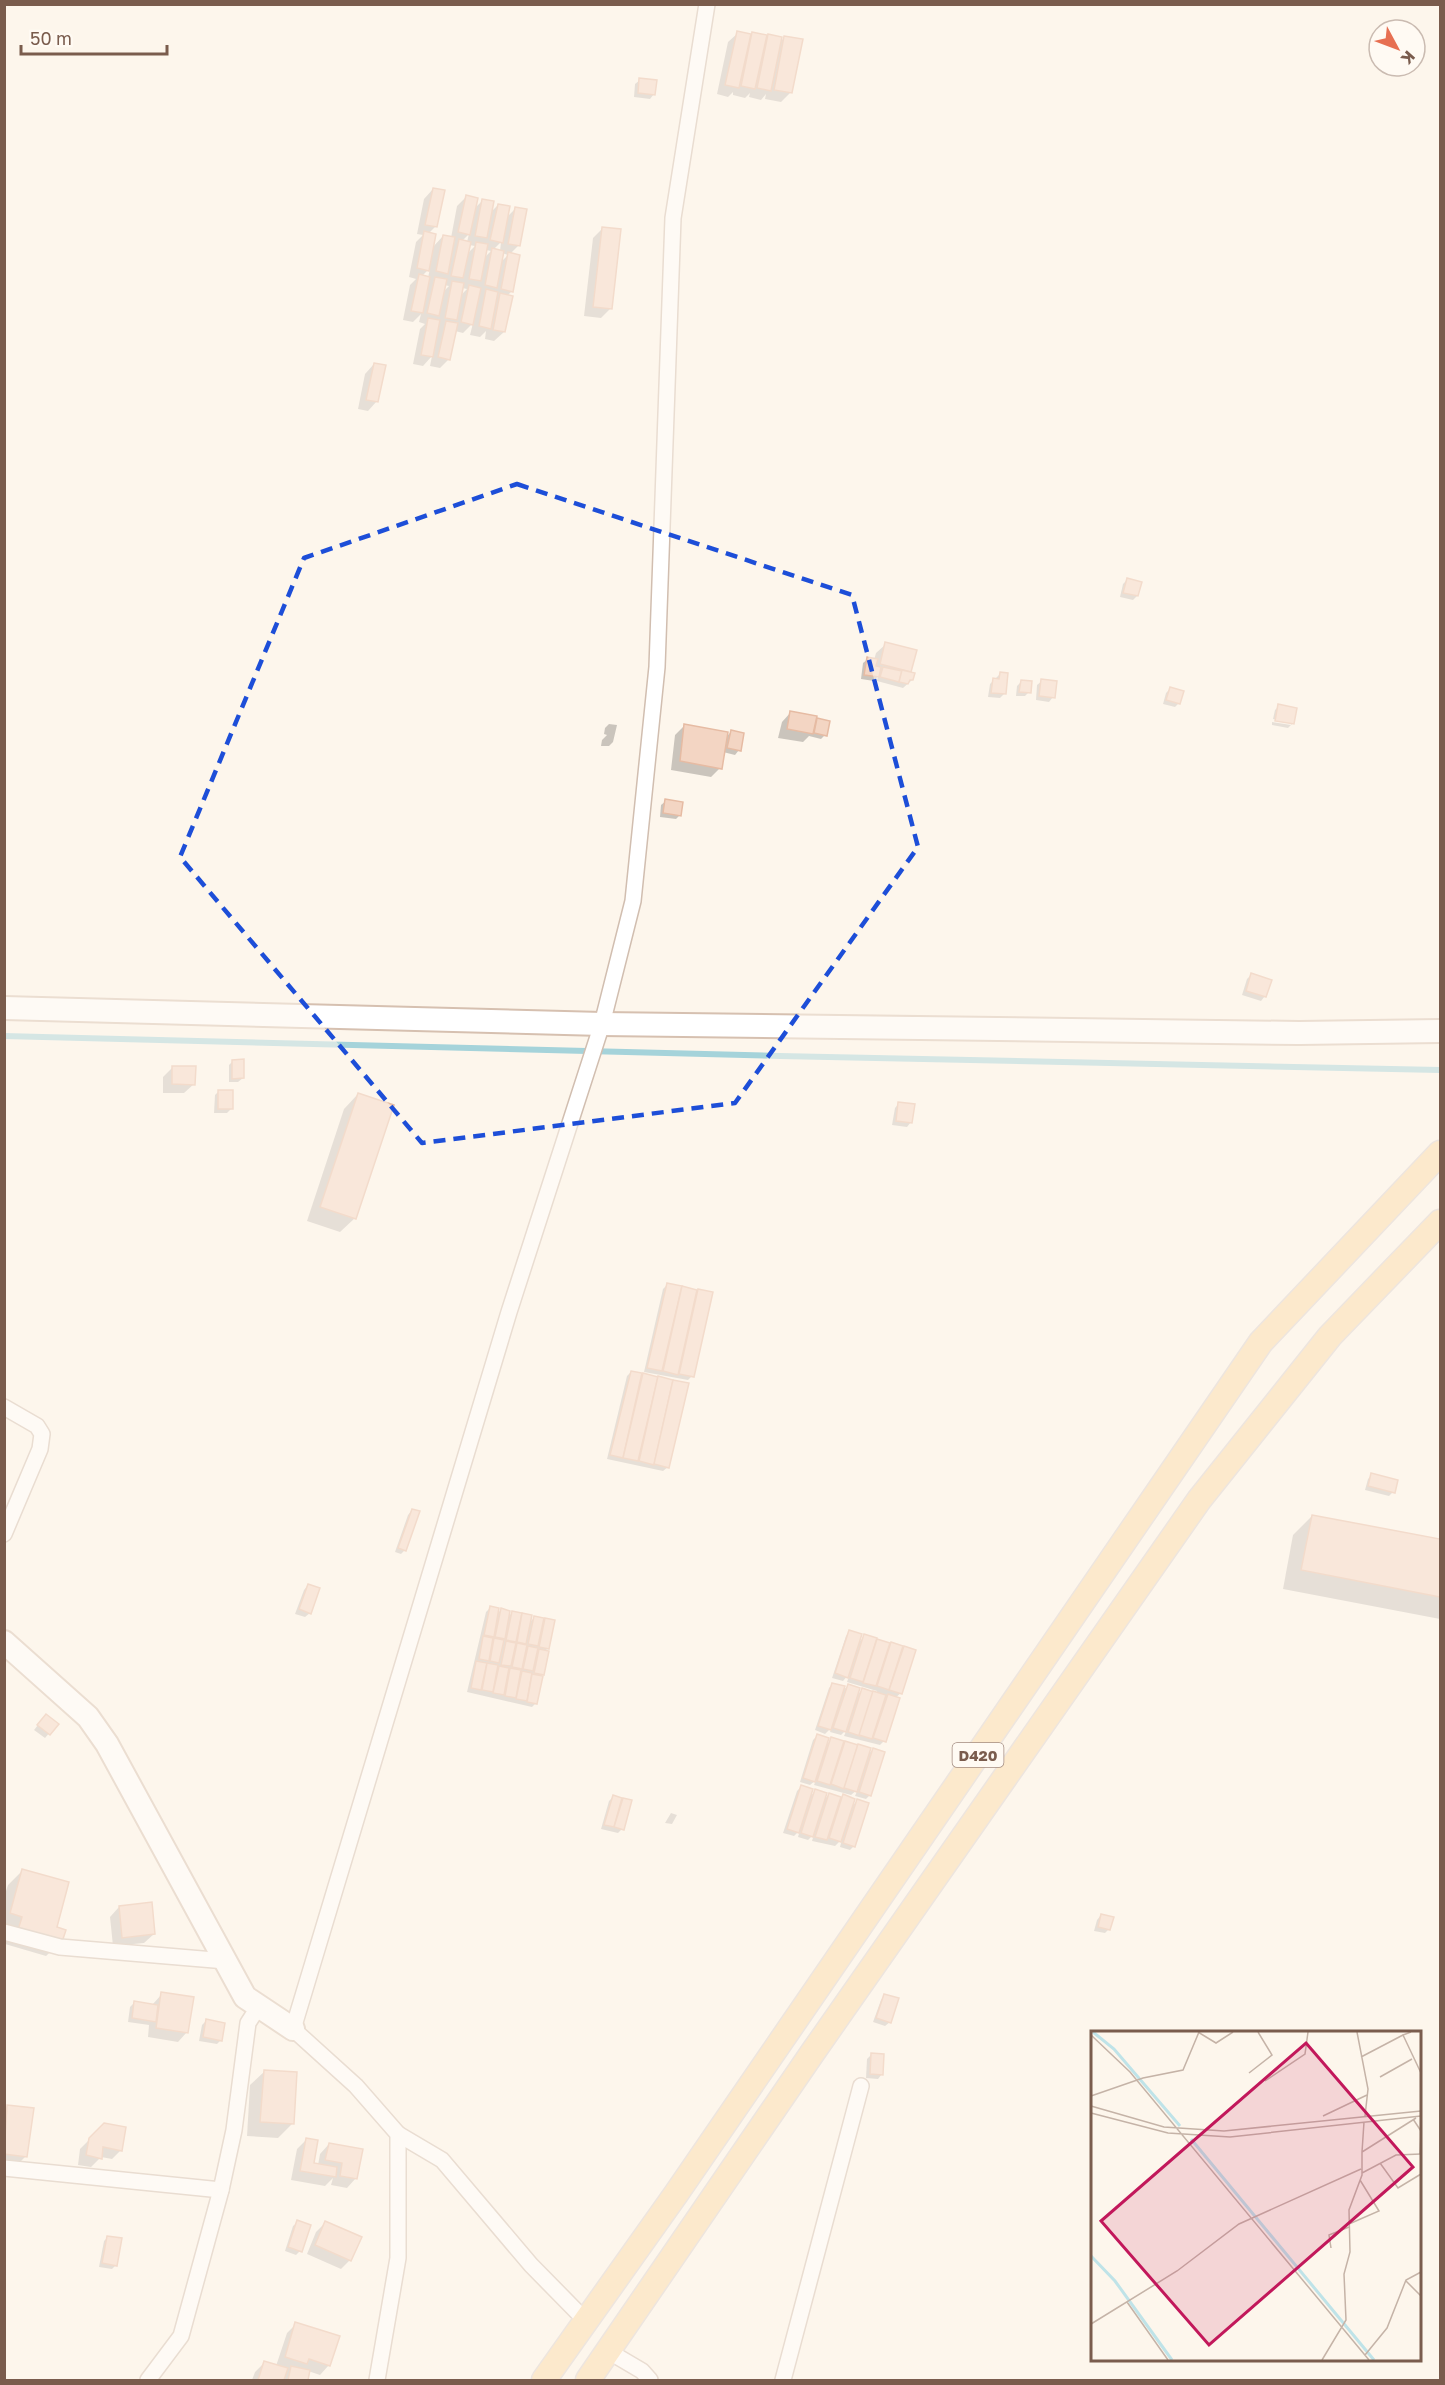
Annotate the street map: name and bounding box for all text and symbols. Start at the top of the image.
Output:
scale bar [21,18,166,56]
north arrow [1367,18,1427,78]
text: 50 m [30,27,72,49]
text: K [1397,47,1420,69]
road number: D420 [952,1743,1004,1767]
inset map [1091,2031,1421,2361]

